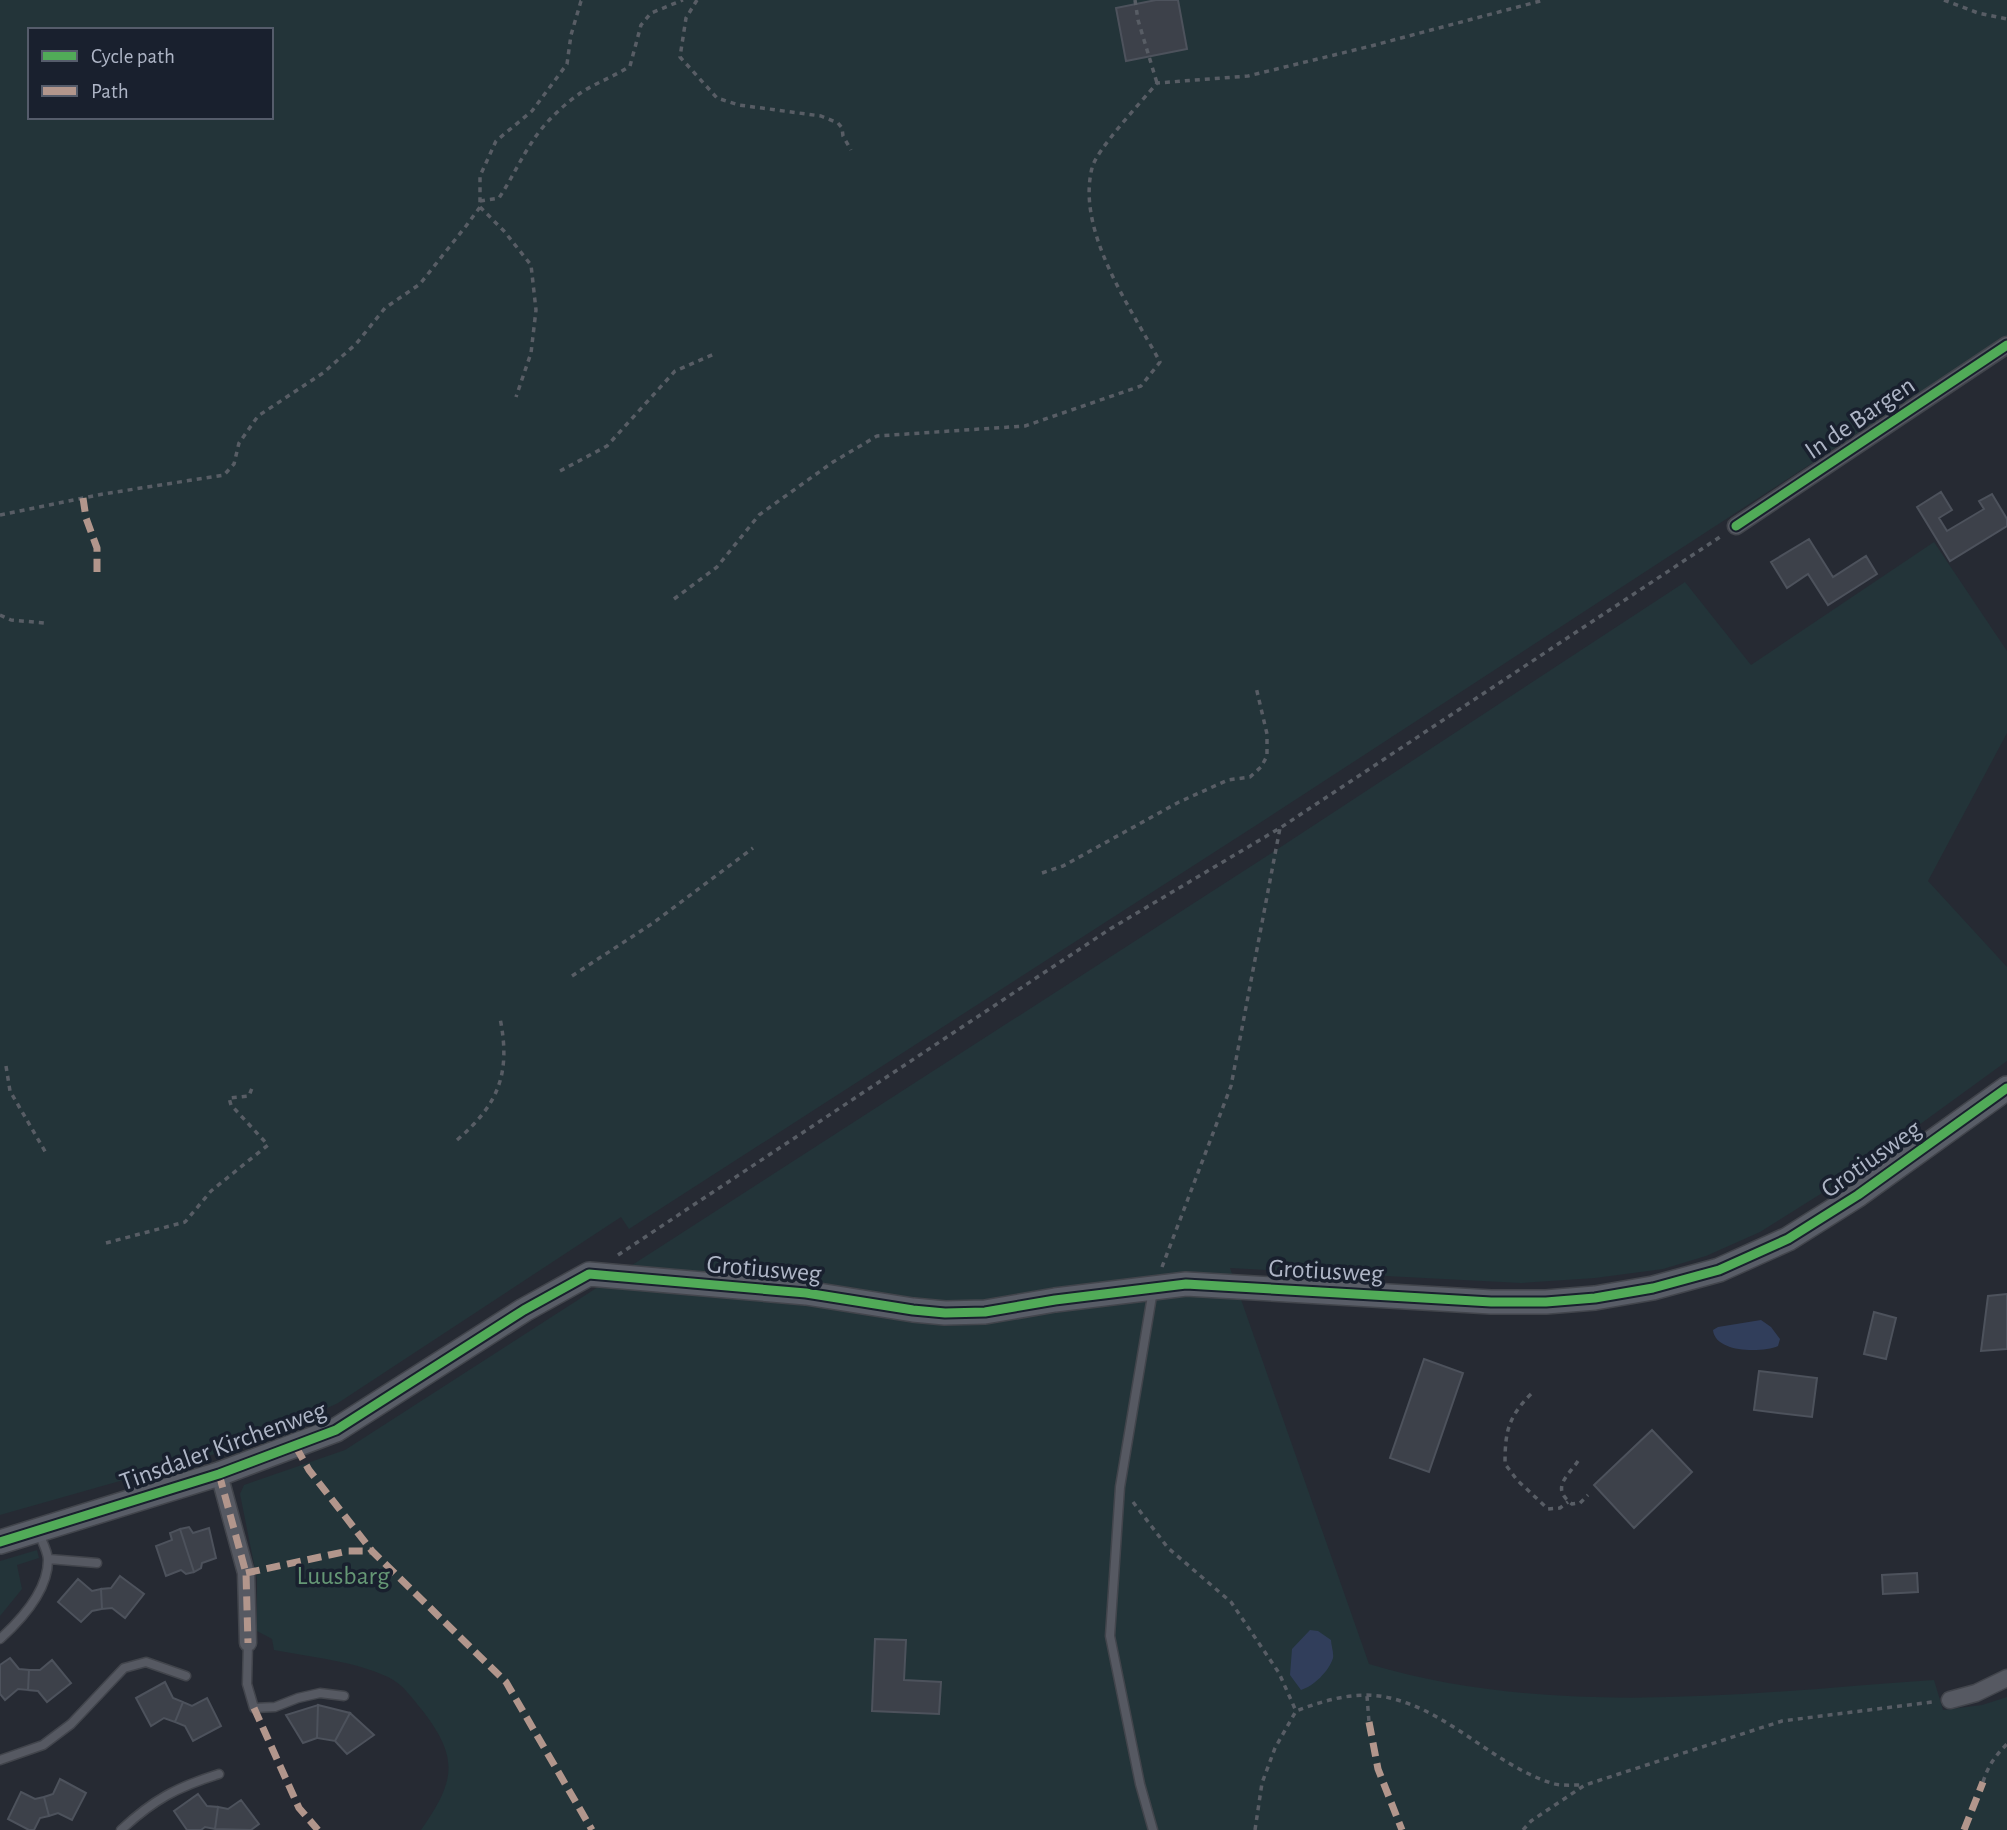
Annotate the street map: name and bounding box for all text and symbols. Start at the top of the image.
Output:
legend [28,28,273,119]
text: Cycle path [91,46,175,67]
text: Path [91,81,129,102]
street label: In de Bargen [1800,372,1920,464]
street label: Grotiusweg [1816,1115,1926,1203]
street label: Grotiusweg [705,1251,823,1287]
street label: Grotiusweg [1268,1255,1385,1287]
street label: Tinsdaler Kirchenweg [116,1396,330,1495]
park label: Luusbarg [296,1563,390,1589]

